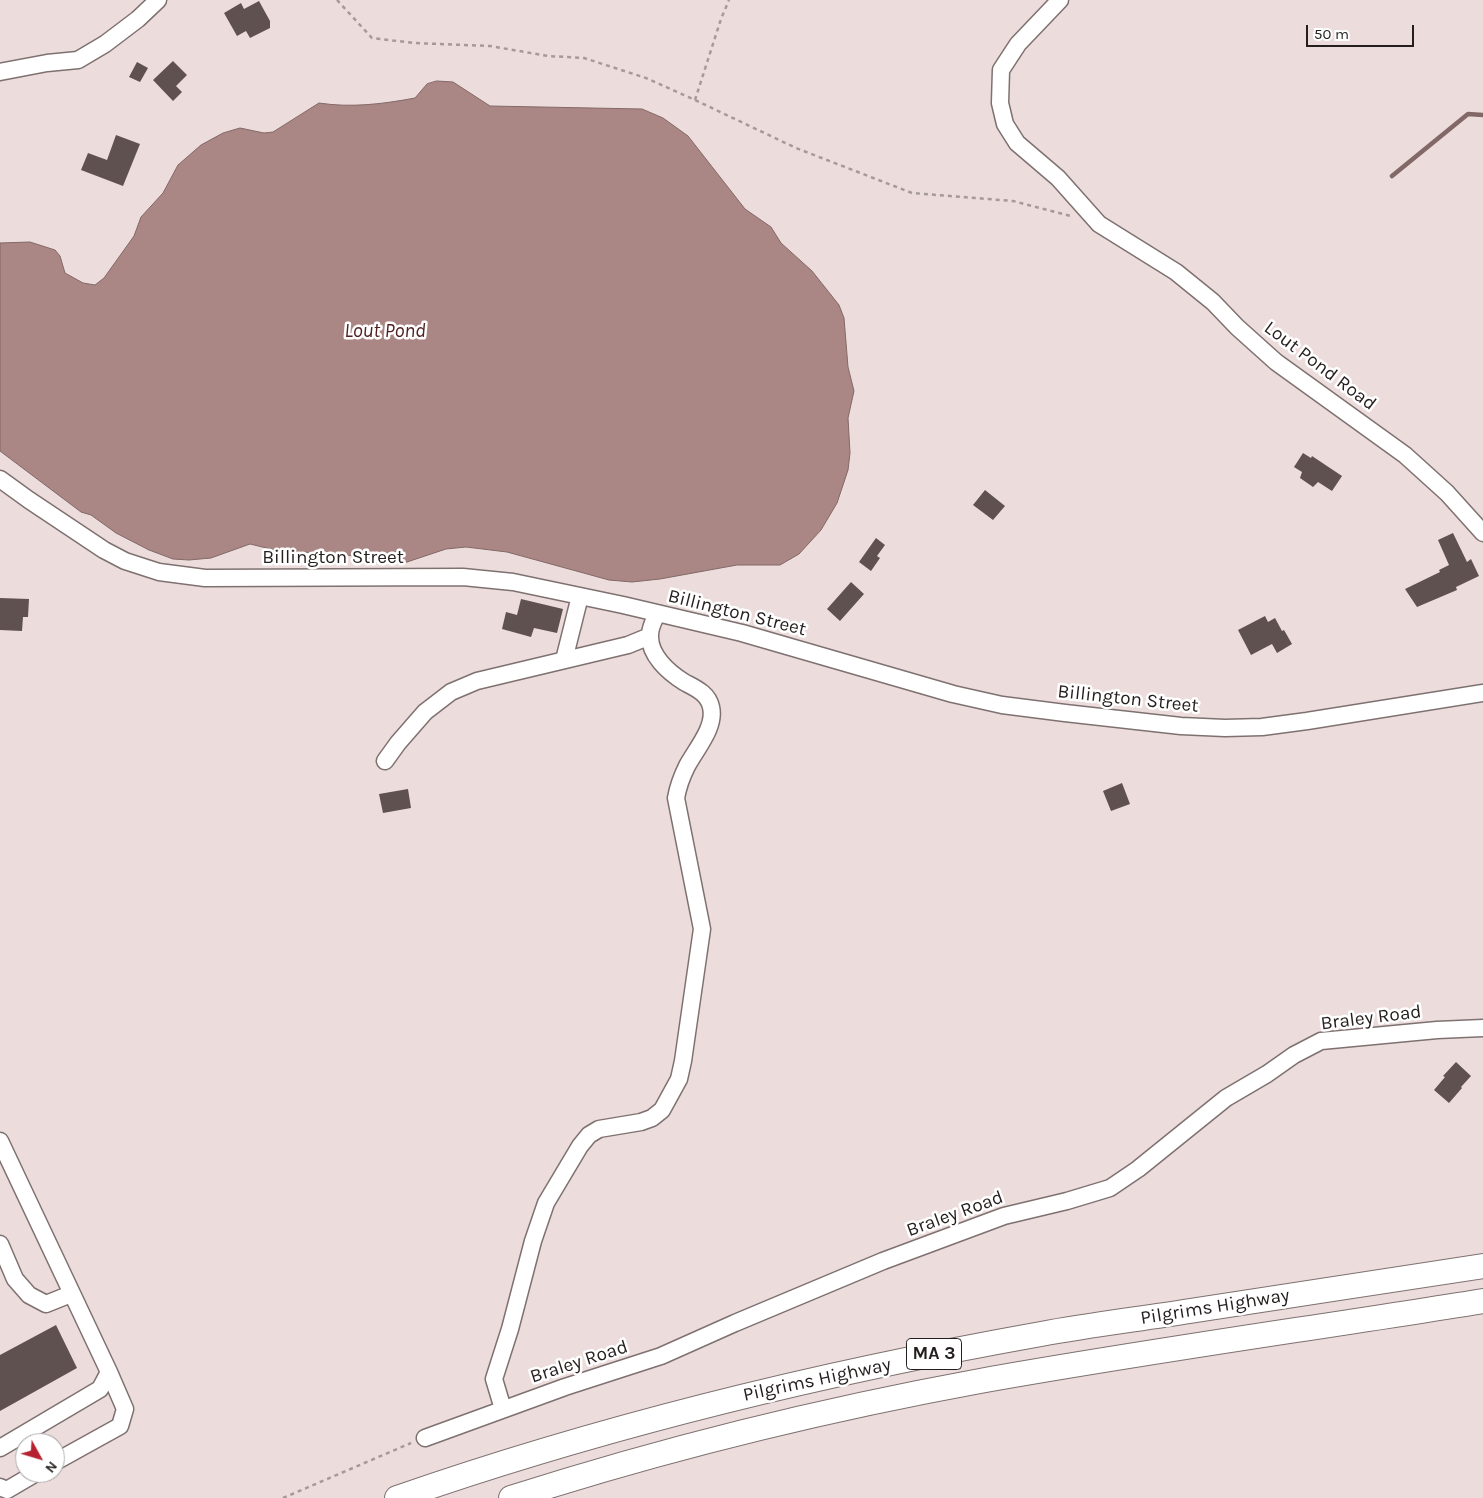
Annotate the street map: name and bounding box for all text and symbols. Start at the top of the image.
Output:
scale bar [1308,15,1416,47]
text: 50 m [1314,25,1349,43]
street label: Lout Pond Road [1260,316,1380,416]
water label: Lout Pond [344,319,426,343]
street label: Billington Street [262,547,404,569]
street label: Billington Street [666,585,808,641]
street label: Billington Street [1056,680,1200,718]
street label: Braley Road [1319,1001,1423,1035]
street label: Braley Road [904,1186,1006,1242]
street label: Pilgrims Highway [1139,1284,1291,1330]
street label: Braley Road [527,1336,631,1388]
road number: MA 3 [906,1338,962,1370]
street label: Pilgrims Highway [741,1353,893,1407]
north arrow [15,1433,65,1483]
text: N [42,1458,61,1476]

